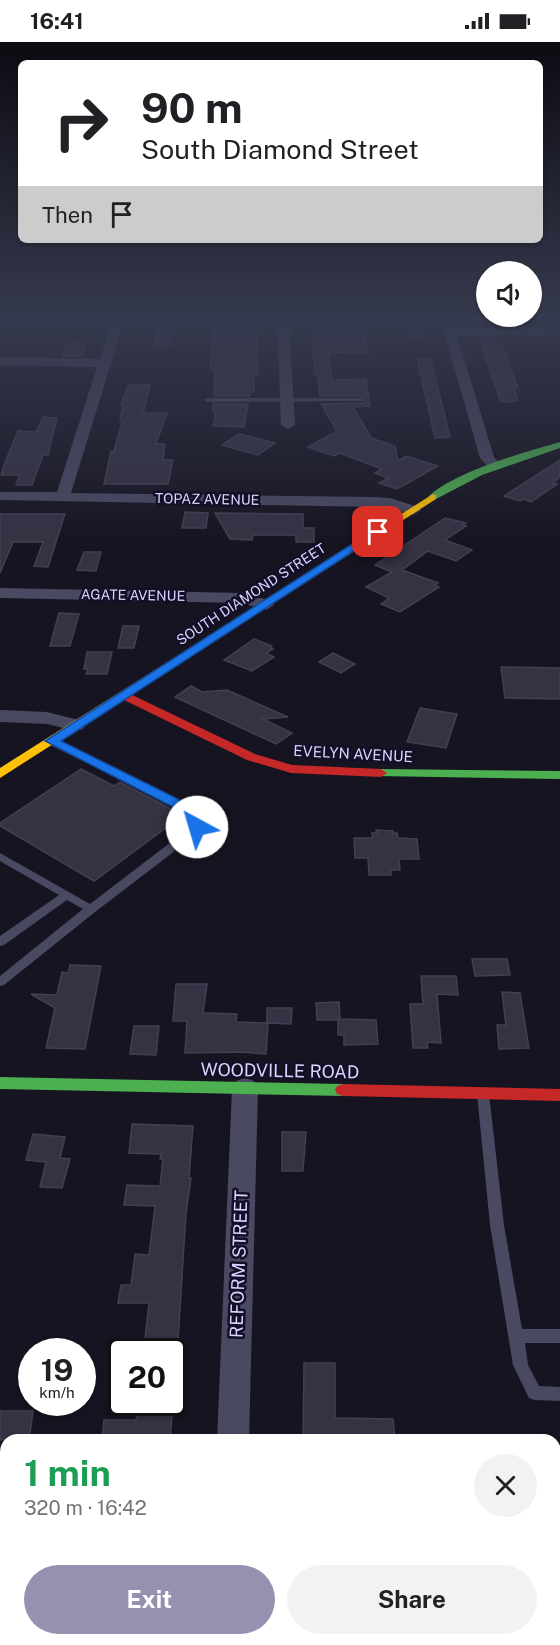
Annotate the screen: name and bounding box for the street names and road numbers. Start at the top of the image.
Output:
street label: TOPAZ AVENUE [155,490,259,508]
street label: SOUTH DIAMOND STREET [174,540,328,648]
street label: AGATE AVENUE [81,586,185,604]
street label: EVELYN AVENUE [293,742,413,765]
street label: WOODVILLE ROAD [200,1059,360,1082]
street label: REFORM STREET [225,1189,252,1338]

